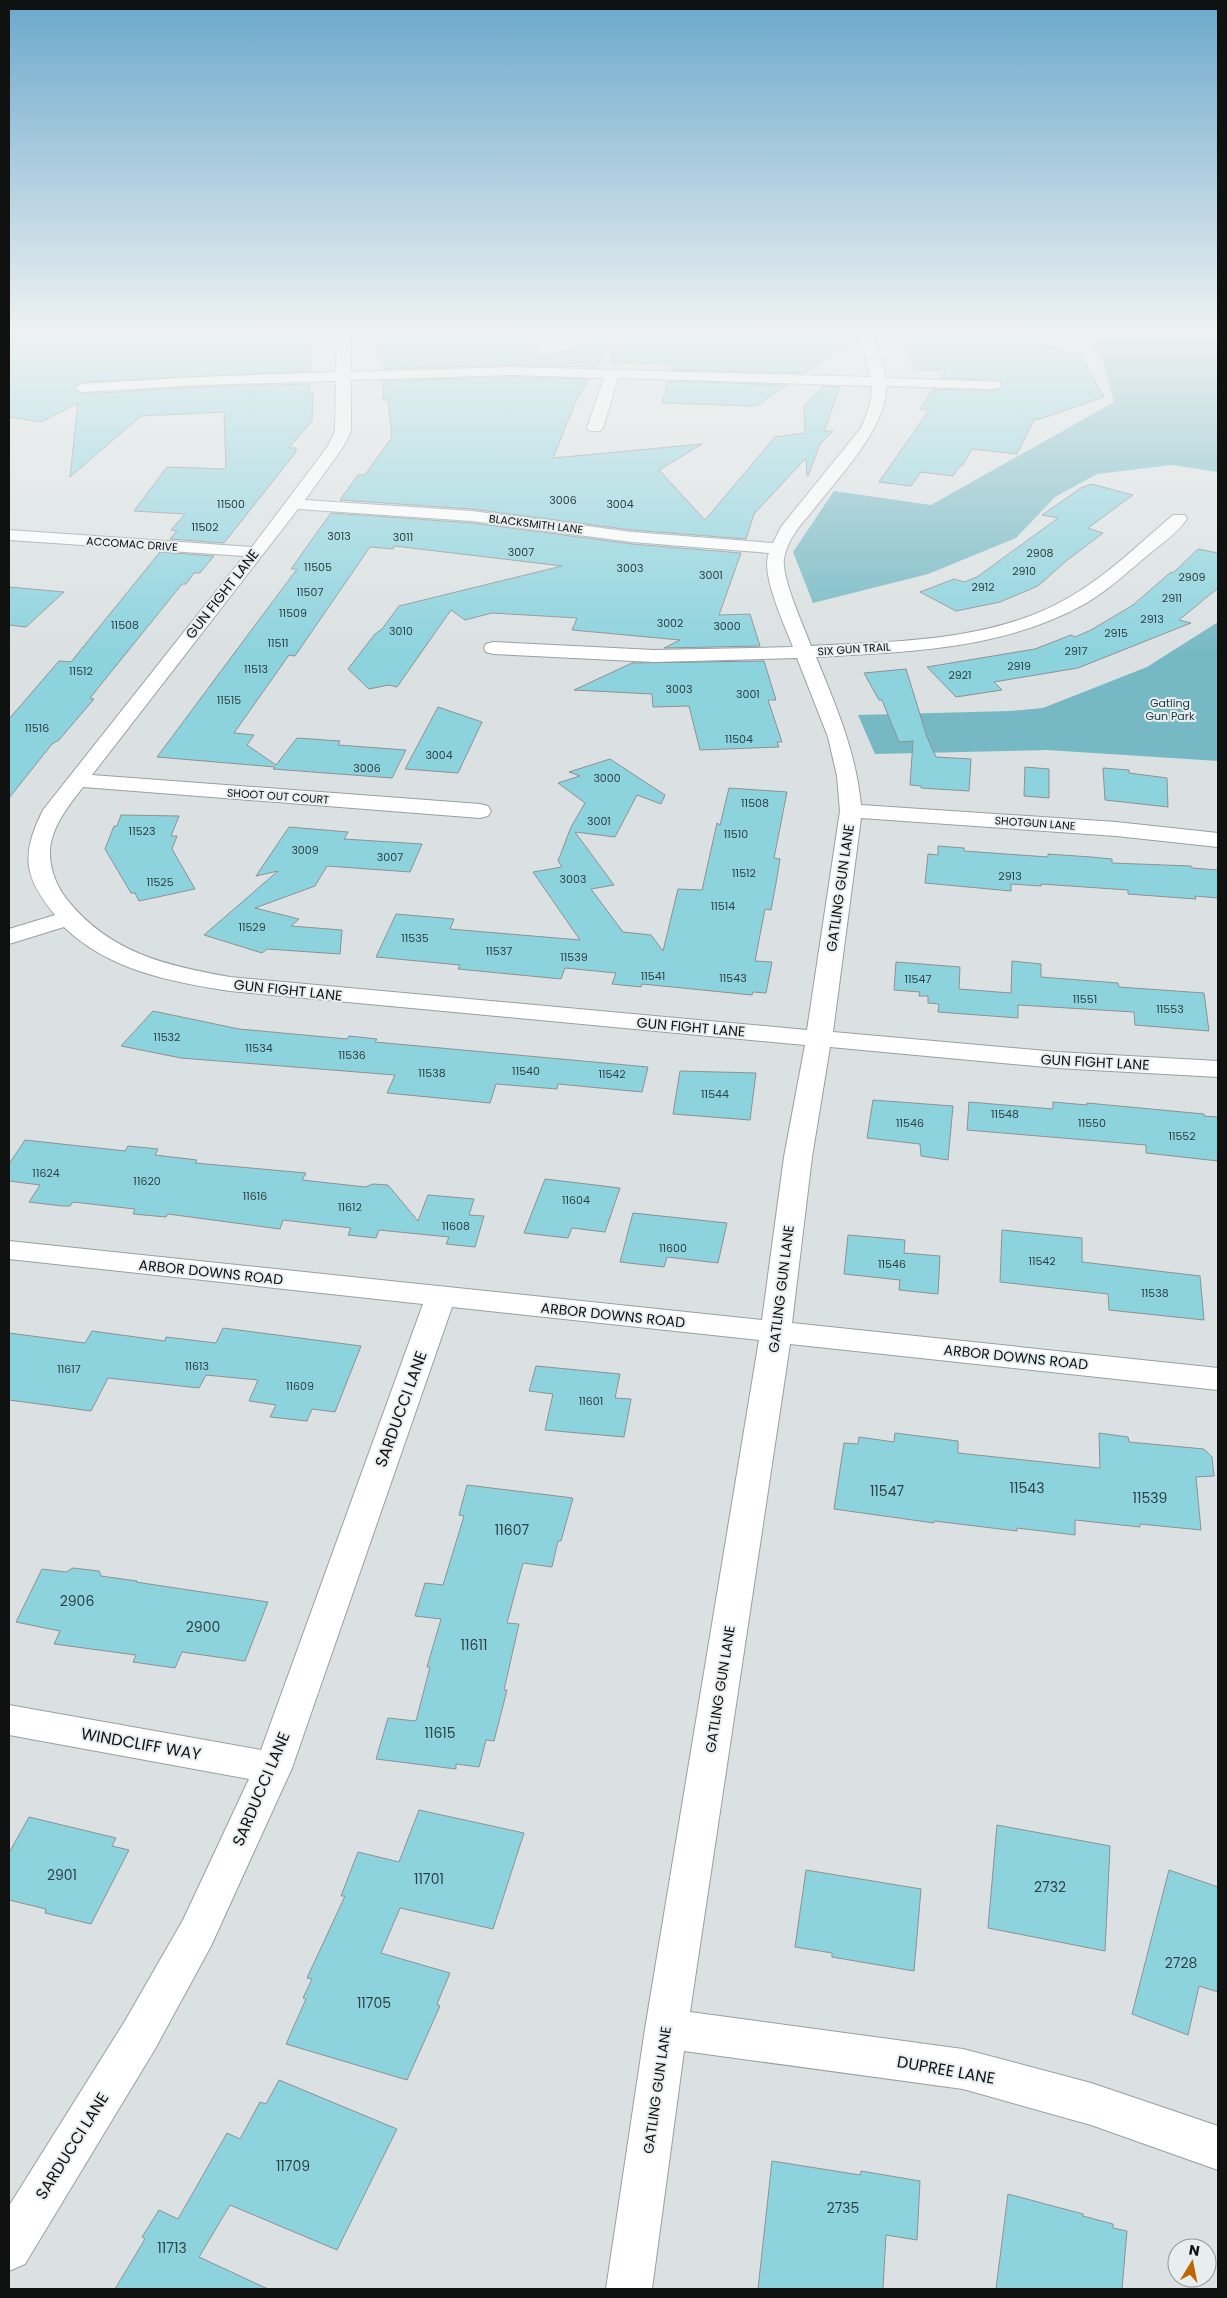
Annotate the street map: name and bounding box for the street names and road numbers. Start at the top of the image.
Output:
street label: BLACKSMITH LANE [488,510,584,538]
street label: ACCOMAC DRIVE [86,533,178,555]
street label: GUN FIGHT LANE [181,545,263,643]
street label: SIX GUN TRAIL [817,638,891,660]
street label: SHOOT OUT COURT [226,784,330,808]
street label: SHOTGUN LANE [994,812,1076,834]
street label: GATLING GUN LANE [821,823,859,953]
street label: GUN FIGHT LANE [233,974,343,1006]
street label: GUN FIGHT LANE [636,1012,746,1042]
street label: GUN FIGHT LANE [1040,1049,1150,1075]
street label: GATLING GUN LANE [763,1224,799,1354]
street label: ARBOR DOWNS ROAD [138,1254,284,1290]
street label: ARBOR DOWNS ROAD [540,1297,686,1333]
street label: ARBOR DOWNS ROAD [943,1339,1089,1375]
street label: SARDUCCI LANE [369,1348,433,1470]
street label: GATLING GUN LANE [700,1624,740,1754]
street label: WINDCLIFF WAY [79,1722,203,1766]
street label: SARDUCCI LANE [227,1728,295,1850]
street label: GATLING GUN LANE [638,2025,676,2155]
street label: DUPREE LANE [895,2050,997,2090]
street label: SARDUCCI LANE [30,2088,114,2204]

